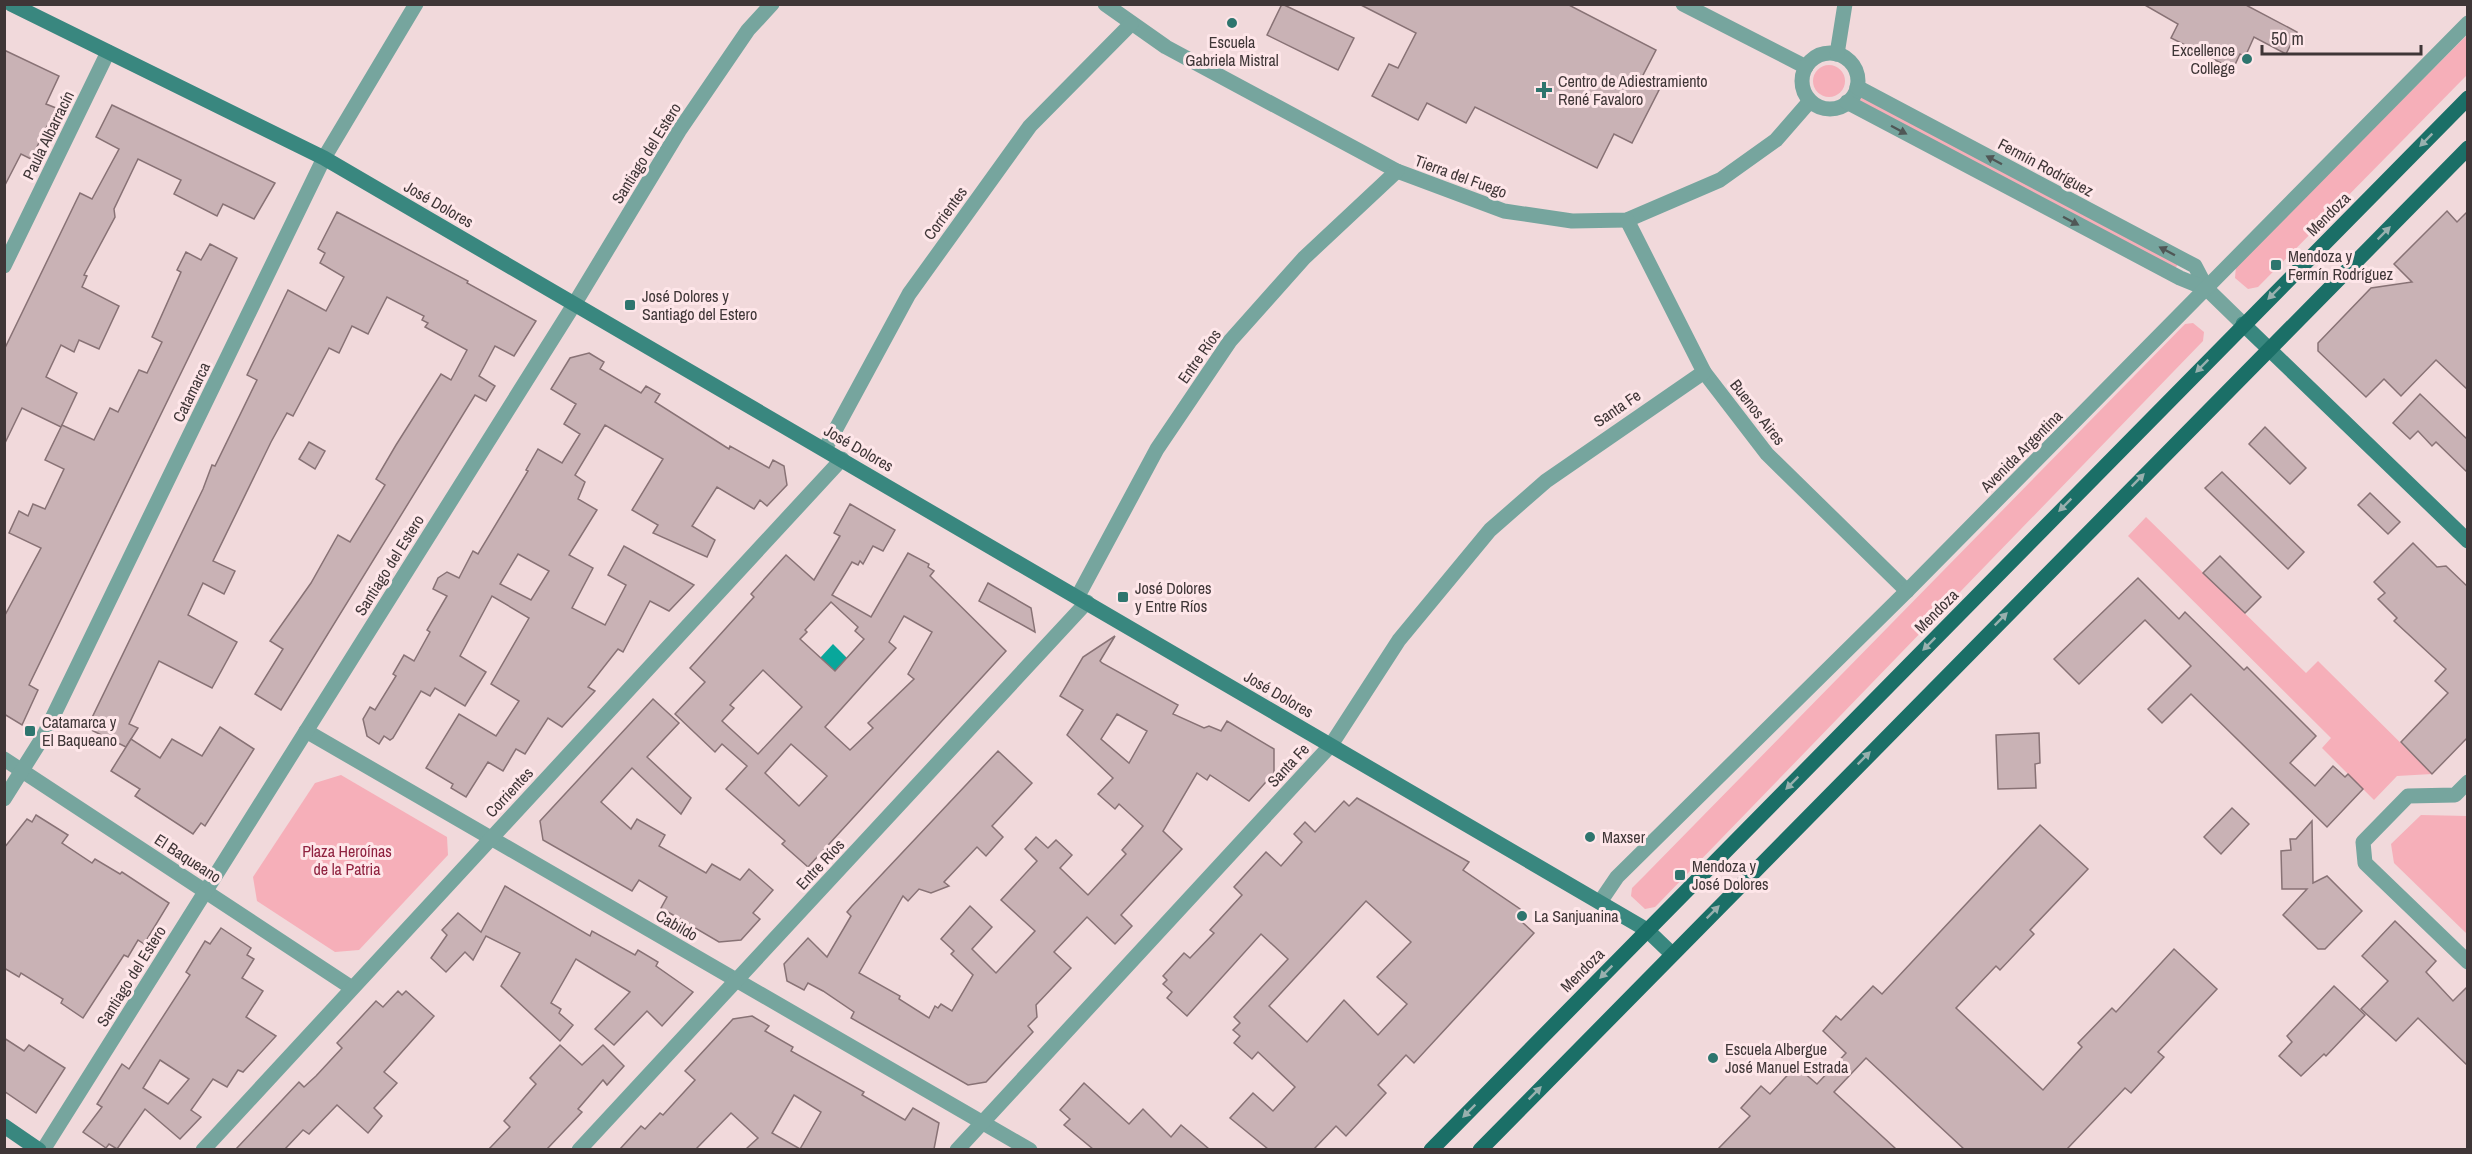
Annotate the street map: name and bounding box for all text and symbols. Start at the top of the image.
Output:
marker: Escuela Gabriela Mistral [1225,16,1239,30]
scale bar [2262,18,2421,56]
text: 50 m [2271,26,2304,51]
place label: Escuela Gabriela Mistral [1185,31,1279,71]
place label: Excellence College [2172,39,2235,79]
marker: Excellence College [2240,52,2254,66]
place label: Centro de Adiestramiento René Favaloro [1558,70,1708,110]
marker: Centro de Adiestramiento René Favaloro [1535,81,1553,99]
street label: Paula Albarracín [17,87,79,183]
street label: Santiago del Estero [606,98,686,208]
one-way arrow [1890,124,1908,134]
one-way arrow [2420,132,2434,146]
street label: Fermín Rodríguez [1994,133,2098,202]
street label: Tierra del Fuego [1412,149,1510,203]
one-way arrow [1986,155,2003,165]
street label: José Dolores [400,175,478,233]
street label: Corrientes [918,182,972,244]
street label: Mendoza [2301,187,2355,241]
one-way arrow [2063,216,2080,225]
one-way arrow [2376,226,2390,240]
place label: Mendoza y Fermín Rodríguez [2288,245,2394,285]
one-way arrow [2158,246,2175,256]
marker: Mendoza y Fermín Rodríguez [2269,258,2283,272]
place label: José Dolores y Santiago del Estero [642,285,757,325]
one-way arrow [2267,286,2281,301]
marker: José Dolores y Santiago del Estero [623,298,637,312]
street label: Entre Ríos [1172,324,1226,388]
street label: Catamarca [167,358,215,426]
one-way arrow [2195,358,2209,373]
street label: Buenos Aires [1725,374,1791,450]
street label: Santa Fe [1589,384,1645,432]
street label: Avenida Argentina [1974,405,2067,498]
street label: José Dolores [820,419,898,477]
one-way arrow [2131,473,2145,488]
one-way arrow [2059,497,2073,511]
street label: Santiago del Estero [349,510,429,620]
place label: José Dolores y Entre Ríos [1135,577,1212,617]
street label: Mendoza [1909,584,1963,638]
marker: José Dolores y Entre Ríos [1116,590,1130,604]
one-way arrow [1994,613,2008,627]
one-way arrow [1922,636,1936,650]
street label: José Dolores [1240,665,1318,723]
place label: Catamarca y El Baqueano [42,711,117,751]
marker: Catamarca y El Baqueano [23,724,37,738]
street label: Santa Fe [1262,738,1314,792]
one-way arrow [1857,752,1871,766]
street label: Corrientes [480,762,538,822]
one-way arrow [1785,775,1799,789]
place label: Maxser [1602,826,1646,848]
street label: El Baqueano [150,828,226,888]
marker: Maxser [1583,830,1597,844]
street label: Entre Ríos [791,834,849,894]
park label: Plaza Heroínas de la Patria [302,840,392,880]
place label: Mendoza y José Dolores [1692,855,1769,895]
marker: Mendoza y José Dolores [1673,868,1687,882]
street label: Cabildo [652,904,702,946]
place label: La Sanjuanina [1534,905,1619,927]
one-way arrow [1706,905,1720,920]
marker: La Sanjuanina [1515,909,1529,923]
street label: Santiago del Estero [91,921,171,1031]
street label: Mendoza [1555,943,1609,997]
one-way arrow [1599,964,1613,979]
place label: Escuela Albergue José Manuel Estrada [1725,1038,1849,1078]
marker: Escuela Albergue José Manuel Estrada [1706,1051,1720,1065]
one-way arrow [1528,1086,1542,1100]
one-way arrow [1462,1103,1476,1118]

